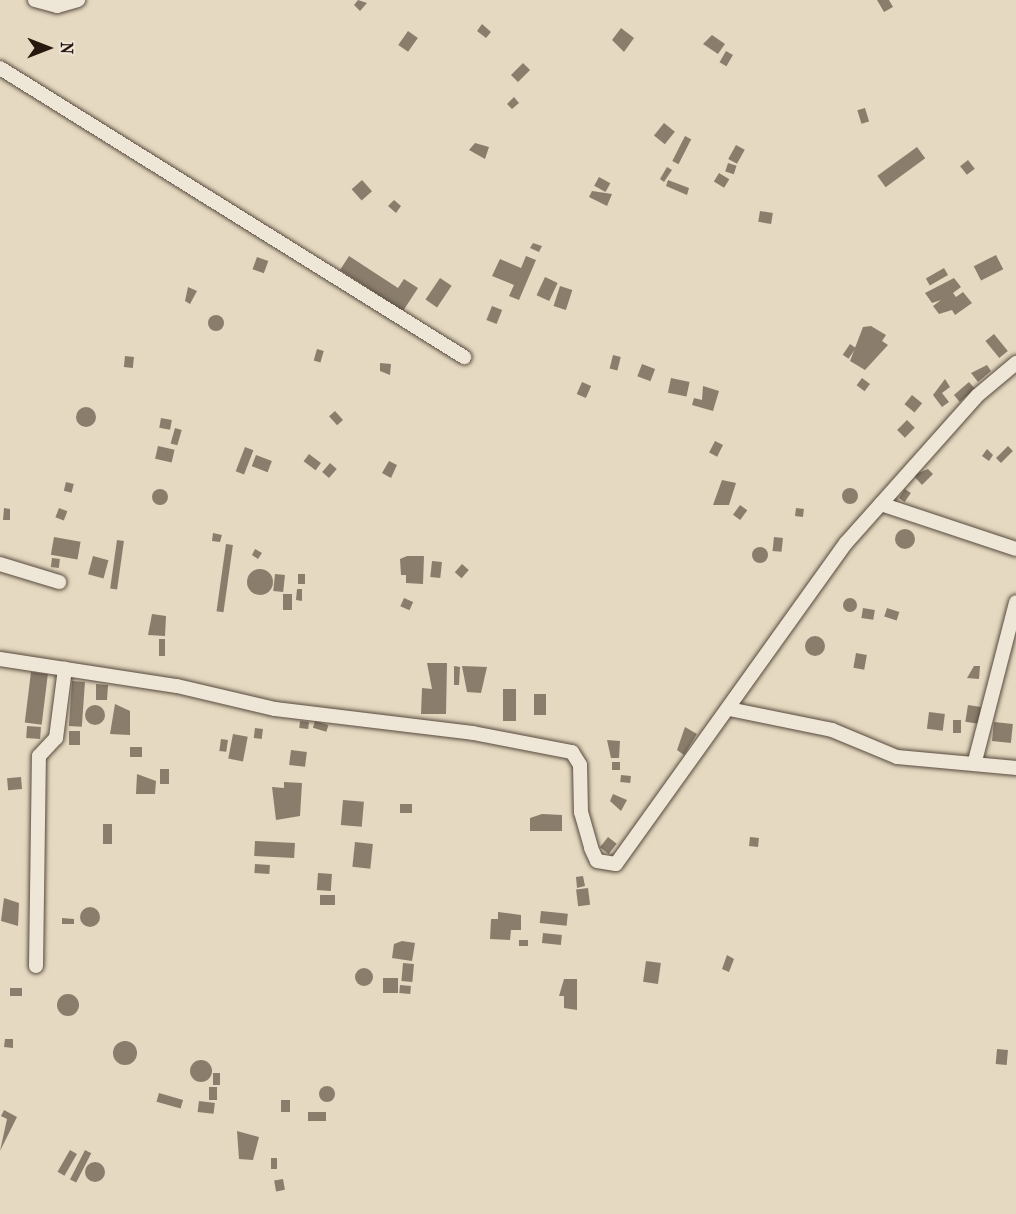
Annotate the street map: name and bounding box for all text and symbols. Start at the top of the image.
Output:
north arrow [18,18,78,78]
text: N [57,42,76,54]

